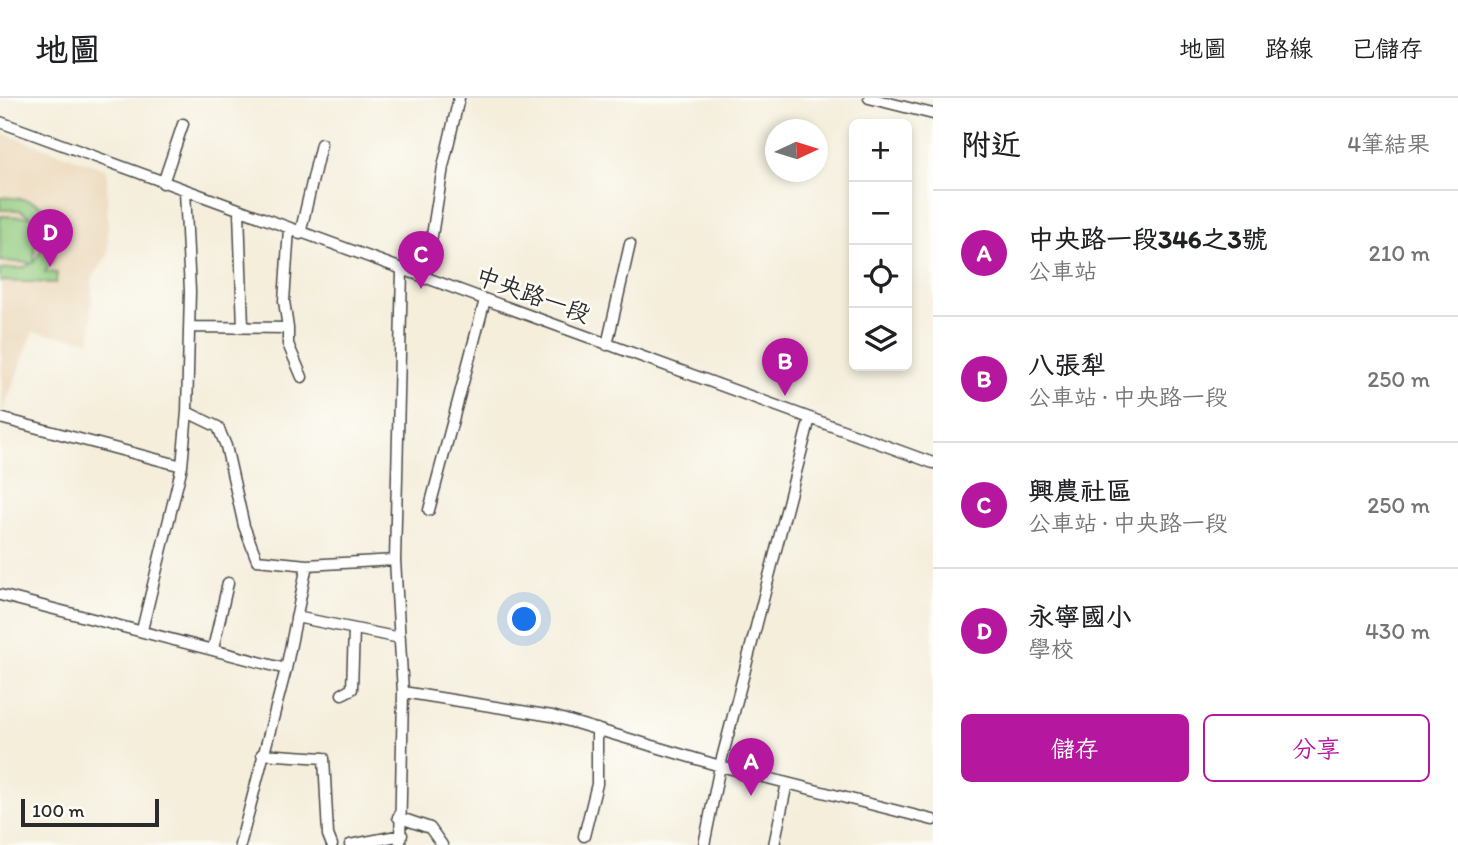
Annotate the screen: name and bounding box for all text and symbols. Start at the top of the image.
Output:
text: 地圖 [35,30,101,69]
text: 地圖 [1179,34,1227,63]
text: 路線 [1265,34,1313,63]
text: 已儲存 [1351,34,1423,63]
north arrow [765,119,828,182]
map controls [849,119,912,371]
button: + [849,119,912,182]
text: 附近 [961,126,1021,163]
text: 4筆結果 [1347,130,1430,158]
button: − [849,182,912,245]
pin: D [27,209,73,267]
text: 中央路一段346之3號 [1028,223,1268,255]
pin: C [398,231,444,289]
text: A [977,239,991,267]
text: 210 m [1369,239,1430,267]
button: locate [849,245,912,308]
text: 公車站 [1028,257,1097,285]
street label: 中央路一段 [472,260,595,329]
button: layers [849,308,912,371]
pin: B [762,338,808,396]
text: 八張犁 [1028,349,1106,381]
text: B [977,365,991,393]
text: 250 m [1367,365,1430,393]
text: 公車站 · 中央路一段 [1028,383,1228,411]
text: 興農社區 [1028,475,1132,507]
text: C [977,491,991,519]
text: 250 m [1367,491,1430,519]
text: 公車站 · 中央路一段 [1028,509,1228,537]
text: 永寧國小 [1028,601,1132,633]
your location [507,602,541,636]
text: D [976,617,992,645]
text: 430 m [1365,617,1430,645]
text: 學校 [1028,635,1074,663]
button: 儲存 [961,714,1189,782]
button: 分享 [1203,714,1430,782]
pin: A [728,738,774,796]
scale bar [21,796,159,828]
text: 100 m [32,799,84,822]

